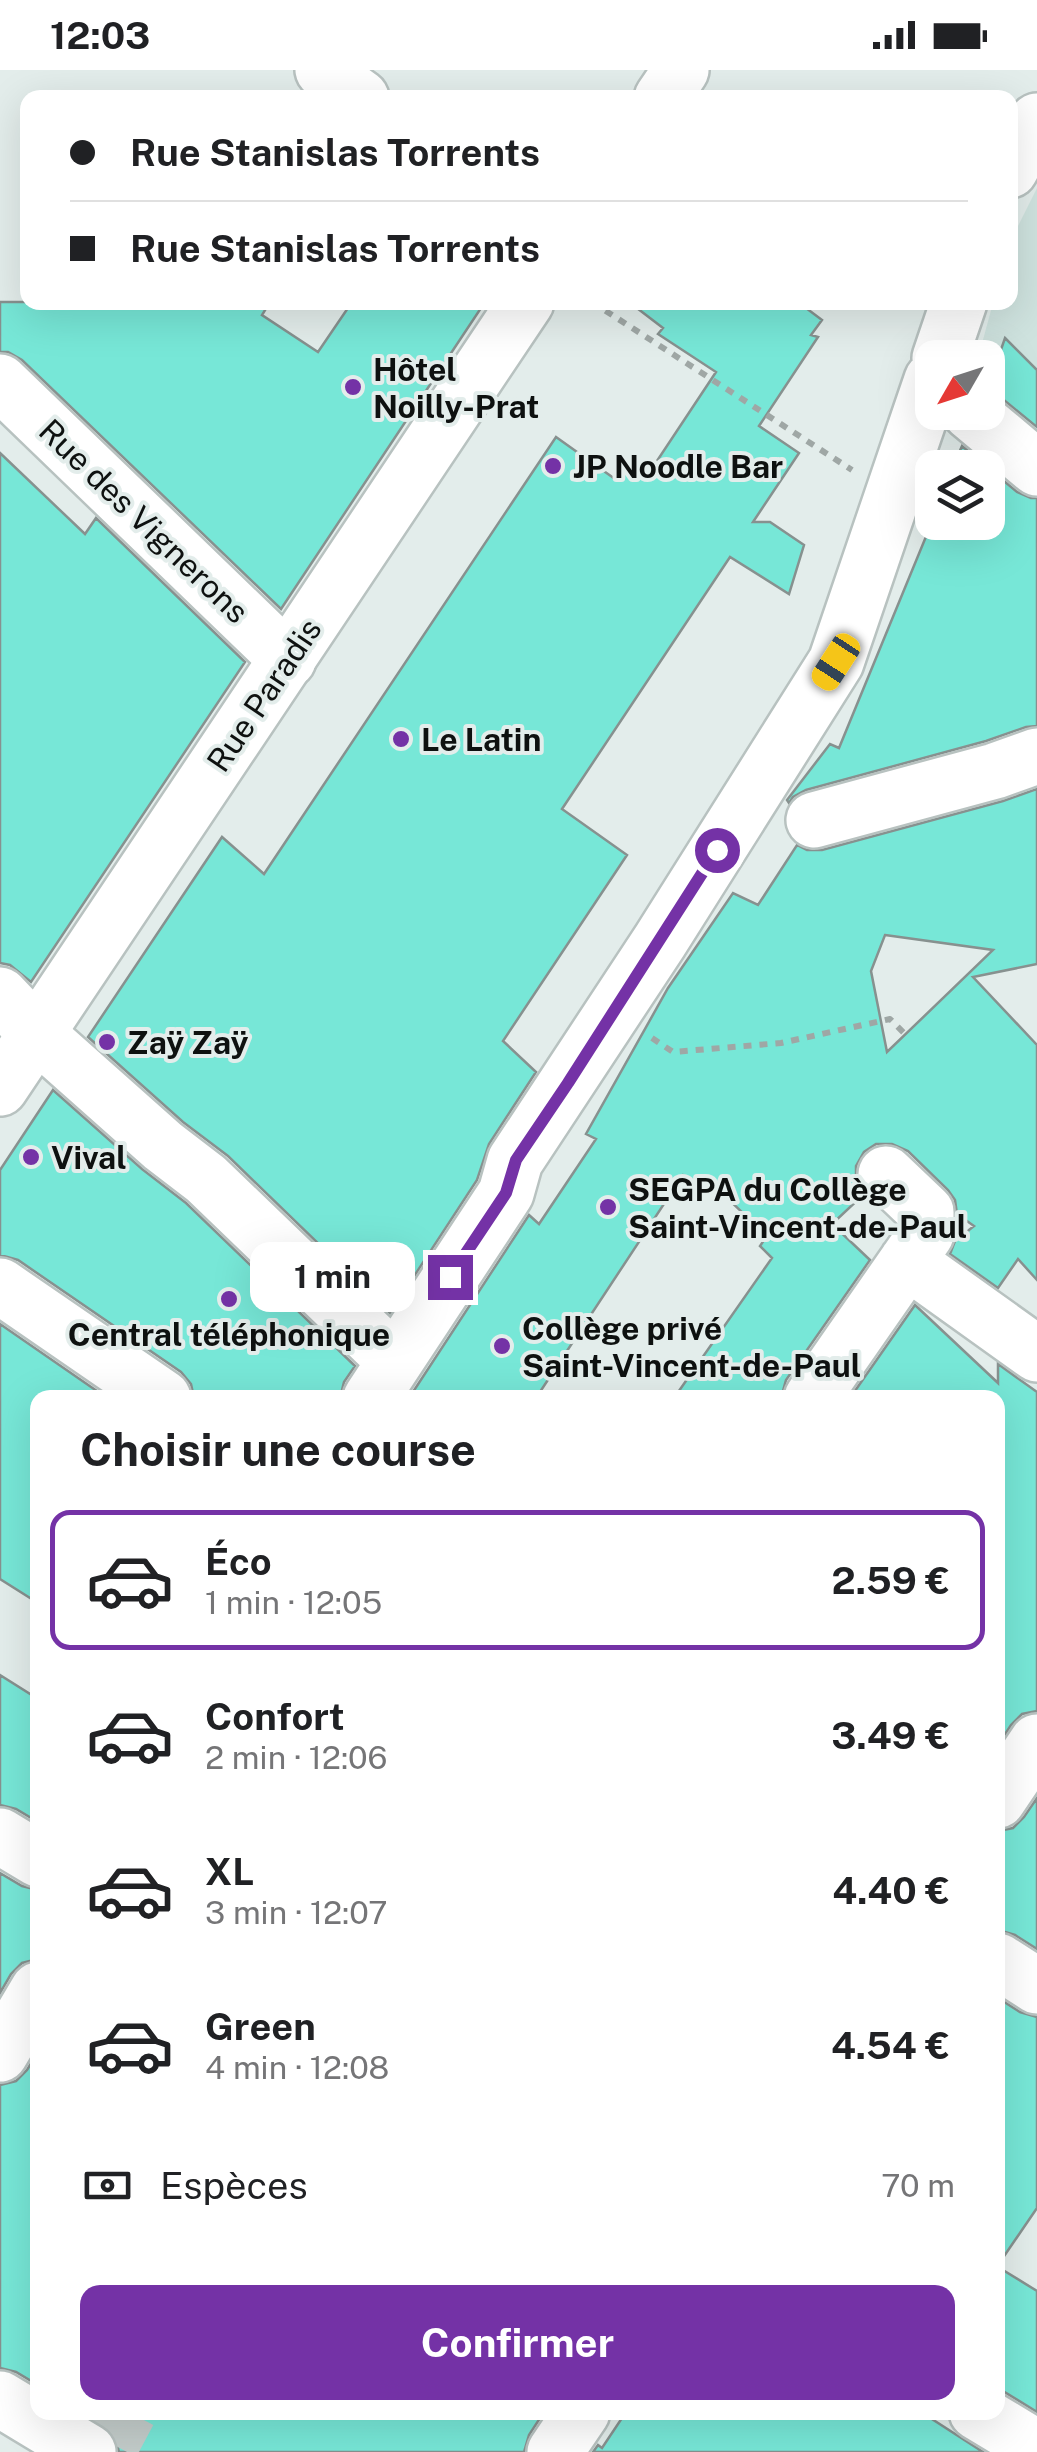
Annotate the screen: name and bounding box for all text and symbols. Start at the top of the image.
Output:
text: 12:03 [50,13,150,58]
text: Rue Stanislas Torrents [130,130,540,175]
text: Rue Stanislas Torrents [130,226,540,271]
north arrow [915,340,1005,430]
map controls [915,340,1005,540]
place label: Hôtel Noilly-Prat [373,351,539,425]
marker: Hôtel Noilly-Prat [342,376,364,398]
street label: Rue des Vignerons [32,412,256,630]
place label: JP Noodle Bar [573,448,783,485]
button: layers [915,450,1005,540]
marker: JP Noodle Bar [542,455,564,477]
street label: Rue Paradis [199,612,329,778]
car [807,629,865,695]
place label: Le Latin [421,721,541,758]
marker: Le Latin [390,728,412,750]
route start [695,828,740,873]
place label: Zaÿ Zaÿ [127,1024,249,1061]
marker: Zaÿ Zaÿ [96,1031,118,1053]
place label: Vival [51,1139,127,1176]
marker: Vival [20,1146,42,1168]
place label: SEGPA du Collège Saint-Vincent-de-Paul [628,1171,967,1245]
marker: SEGPA du Collège Saint-Vincent-de-Paul [597,1196,619,1218]
callout: 1 min [250,1242,415,1312]
route end [428,1255,473,1300]
text: 1 min [294,1258,371,1295]
marker: Central téléphonique [218,1288,240,1310]
place label: Collège privé Saint-Vincent-de-Paul [522,1310,861,1384]
place label: Central téléphonique [68,1316,390,1353]
marker: Collège privé Saint-Vincent-de-Paul [491,1335,513,1357]
text: Choisir une course [80,1423,476,1476]
icon: car [85,1535,175,1625]
text: Éco [205,1539,272,1584]
text: 2.59 € [832,1558,950,1603]
text: 1 min · 12:05 [205,1584,382,1621]
icon: car [85,1690,175,1780]
text: Confort [205,1694,345,1739]
text: 3.49 € [831,1713,950,1758]
text: 2 min · 12:06 [205,1739,387,1776]
icon: car [85,1845,175,1935]
text: XL [205,1849,254,1894]
text: 4.40 € [832,1868,950,1913]
text: 3 min · 12:07 [205,1894,387,1931]
icon: car [85,2000,175,2090]
text: Green [205,2004,316,2049]
text: 4.54 € [831,2023,950,2068]
text: 4 min · 12:08 [205,2049,389,2086]
icon: cash [80,2158,135,2213]
text: Espèces [160,2163,308,2208]
text: 70 m [881,2167,955,2204]
button: Confirmer [80,2285,955,2400]

